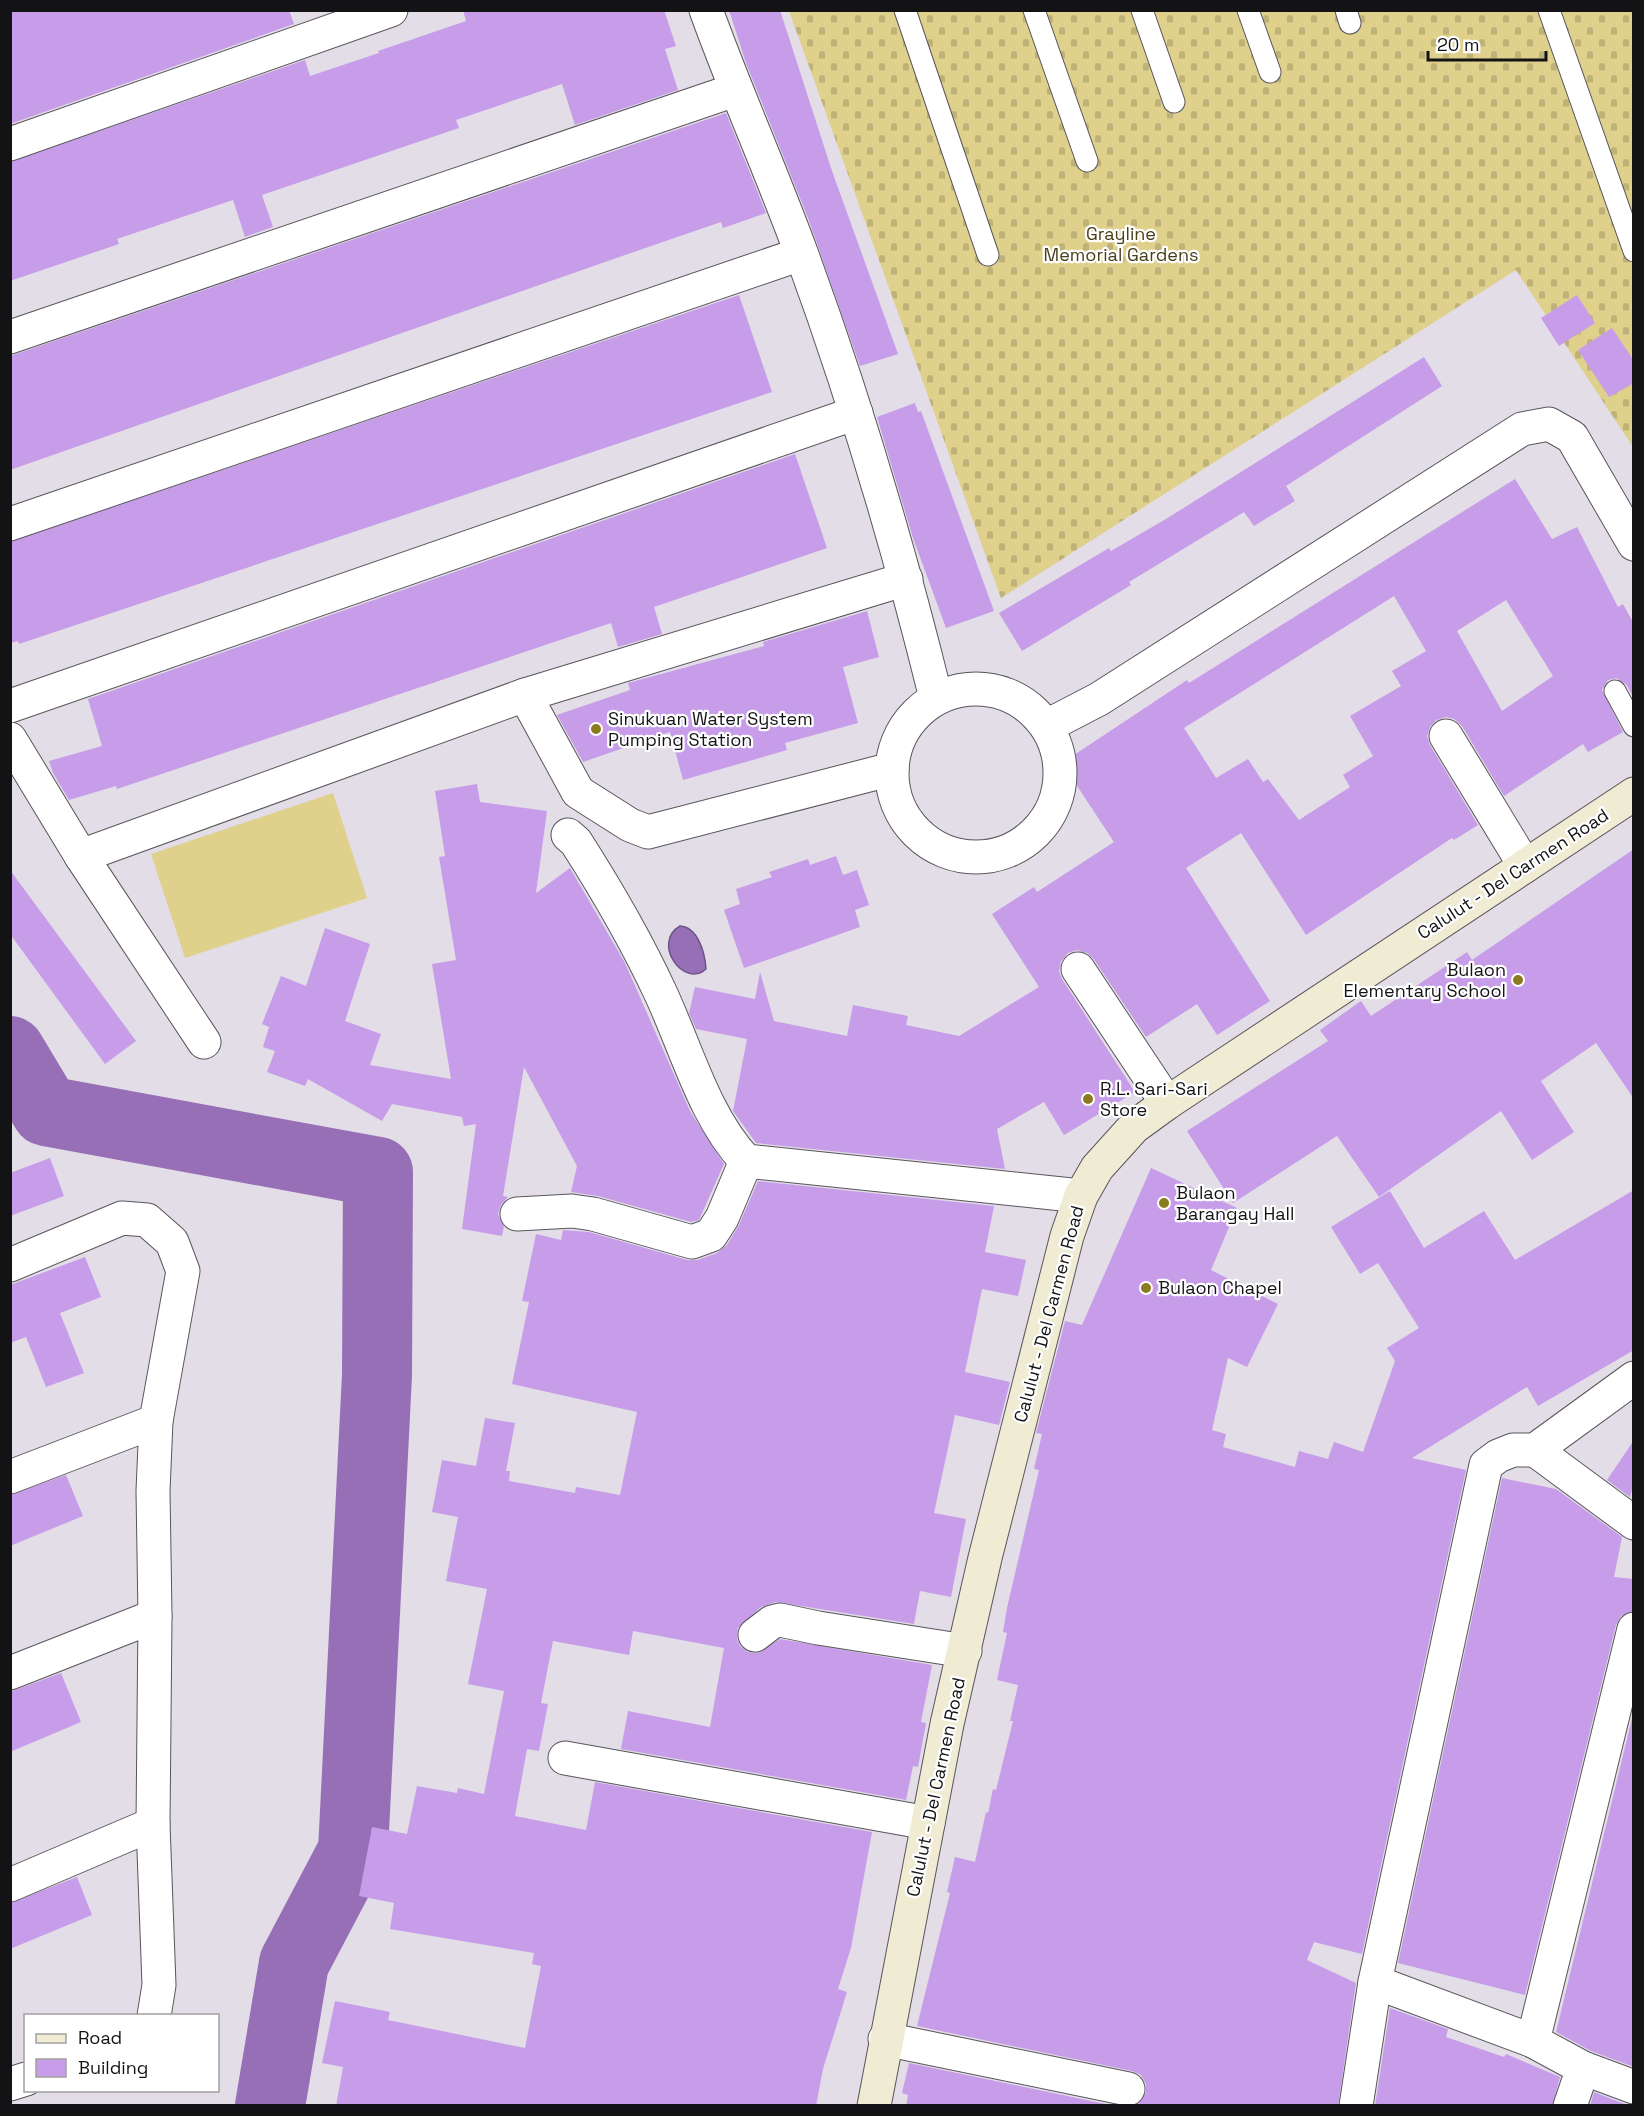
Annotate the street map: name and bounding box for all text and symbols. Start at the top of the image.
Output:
scale bar [1428,24,1546,62]
text: 20 m [1437,33,1480,56]
park label: Grayline Memorial Gardens [1044,222,1198,266]
place label: Sinukuan Water System Pumping Station [608,707,813,751]
marker: Sinukuan Water System Pumping Station [589,722,603,736]
street label: Calulut - Del Carmen Road [1413,803,1613,944]
place label: Bulaon Elementary School [1343,958,1506,1002]
marker: Bulaon Elementary School [1511,973,1525,987]
place label: R.L. Sari-Sari Store [1100,1077,1208,1121]
marker: R.L. Sari-Sari Store [1081,1092,1095,1106]
place label: Bulaon Barangay Hall [1176,1181,1294,1225]
marker: Bulaon Barangay Hall [1157,1196,1171,1210]
street label: Calulut - Del Carmen Road [1008,1203,1089,1425]
place label: Bulaon Chapel [1158,1276,1282,1299]
marker: Bulaon Chapel [1139,1281,1153,1295]
street label: Calulut - Del Carmen Road [901,1675,970,1899]
legend [24,2014,219,2092]
text: Road [78,2026,122,2049]
text: Building [78,2056,148,2079]

